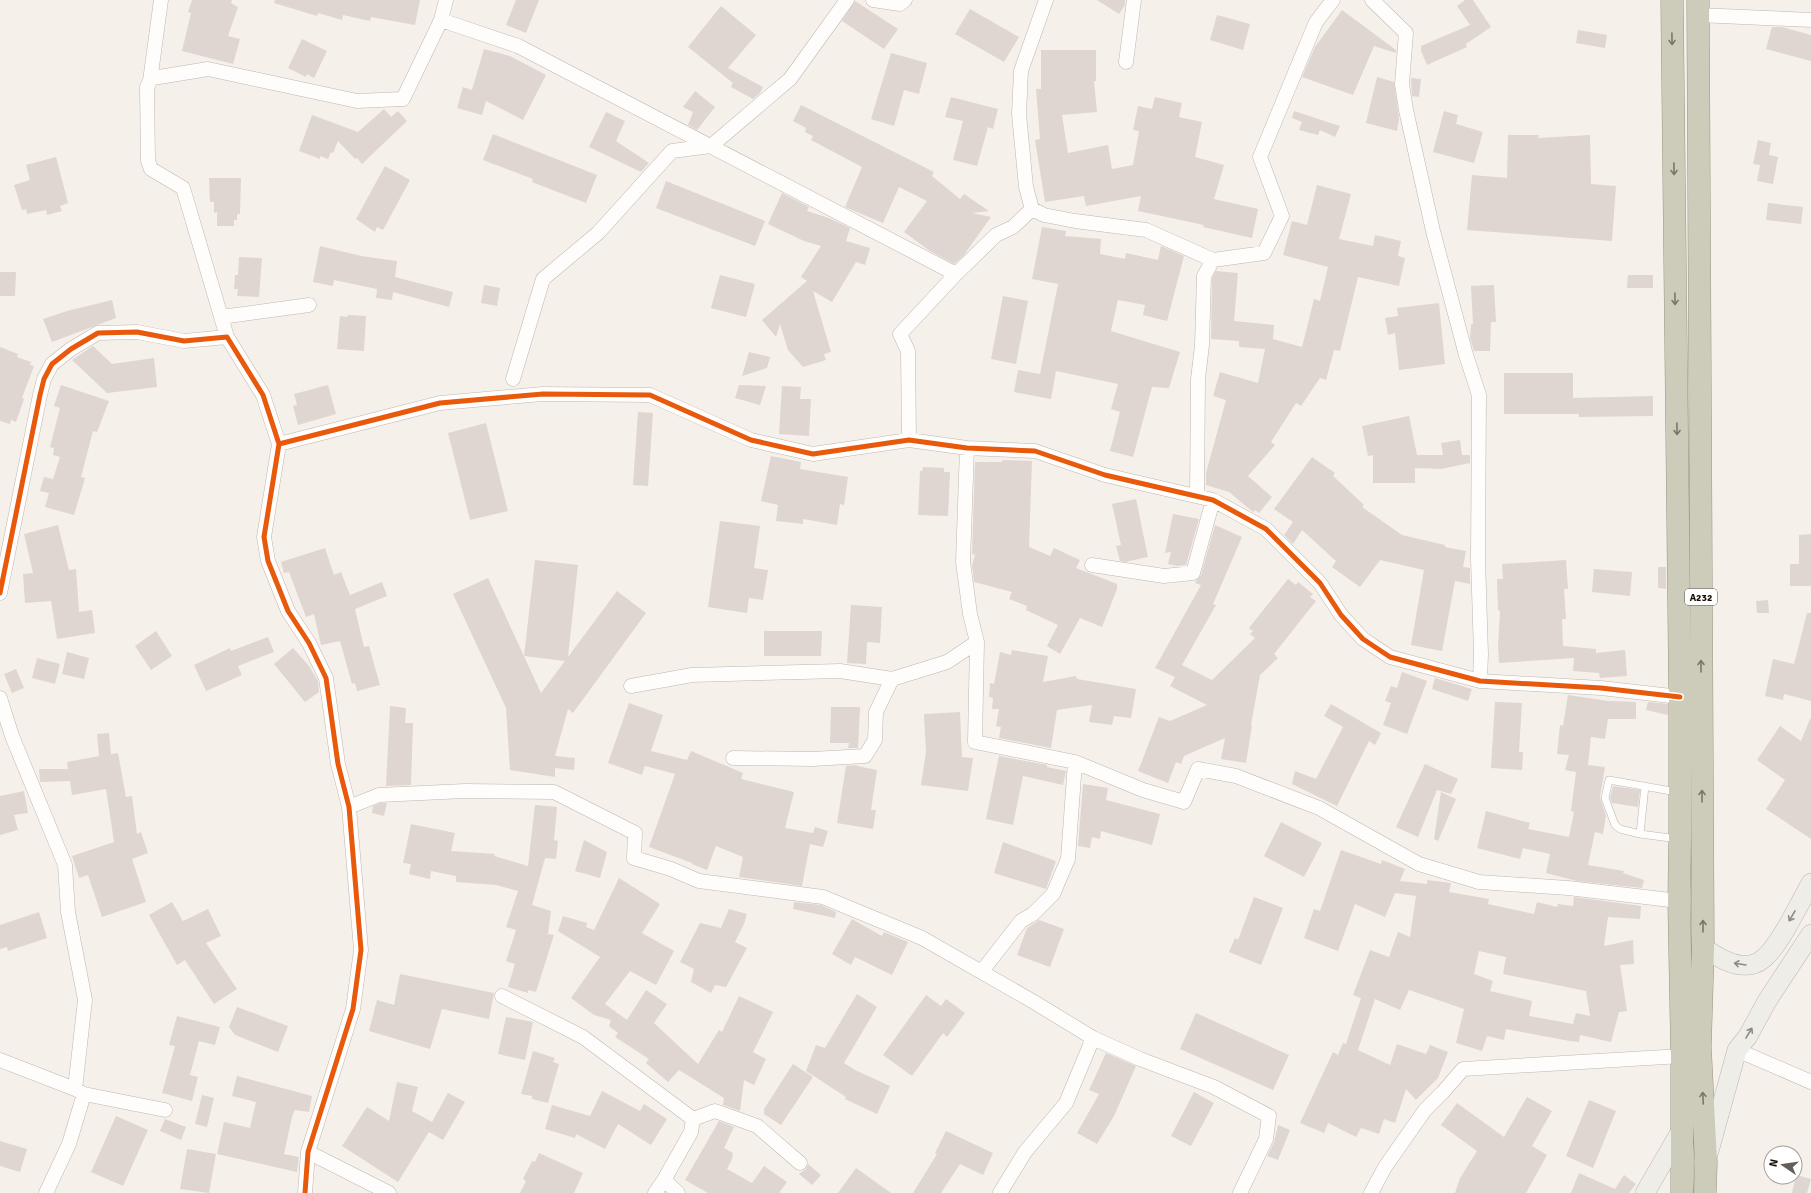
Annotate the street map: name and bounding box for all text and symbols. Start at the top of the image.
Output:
one-way arrow [1668,32,1676,45]
one-way arrow [1670,162,1678,175]
one-way arrow [1672,292,1679,305]
one-way arrow [1673,422,1681,435]
road number: A232 [1685,589,1717,605]
one-way arrow [1697,660,1705,673]
one-way arrow [1698,790,1706,803]
one-way arrow [1788,910,1796,922]
one-way arrow [1699,920,1707,933]
one-way arrow [1734,960,1747,968]
one-way arrow [1745,1028,1753,1039]
one-way arrow [1699,1092,1706,1105]
north arrow [1763,1145,1803,1185]
text: N [1767,1158,1781,1168]

